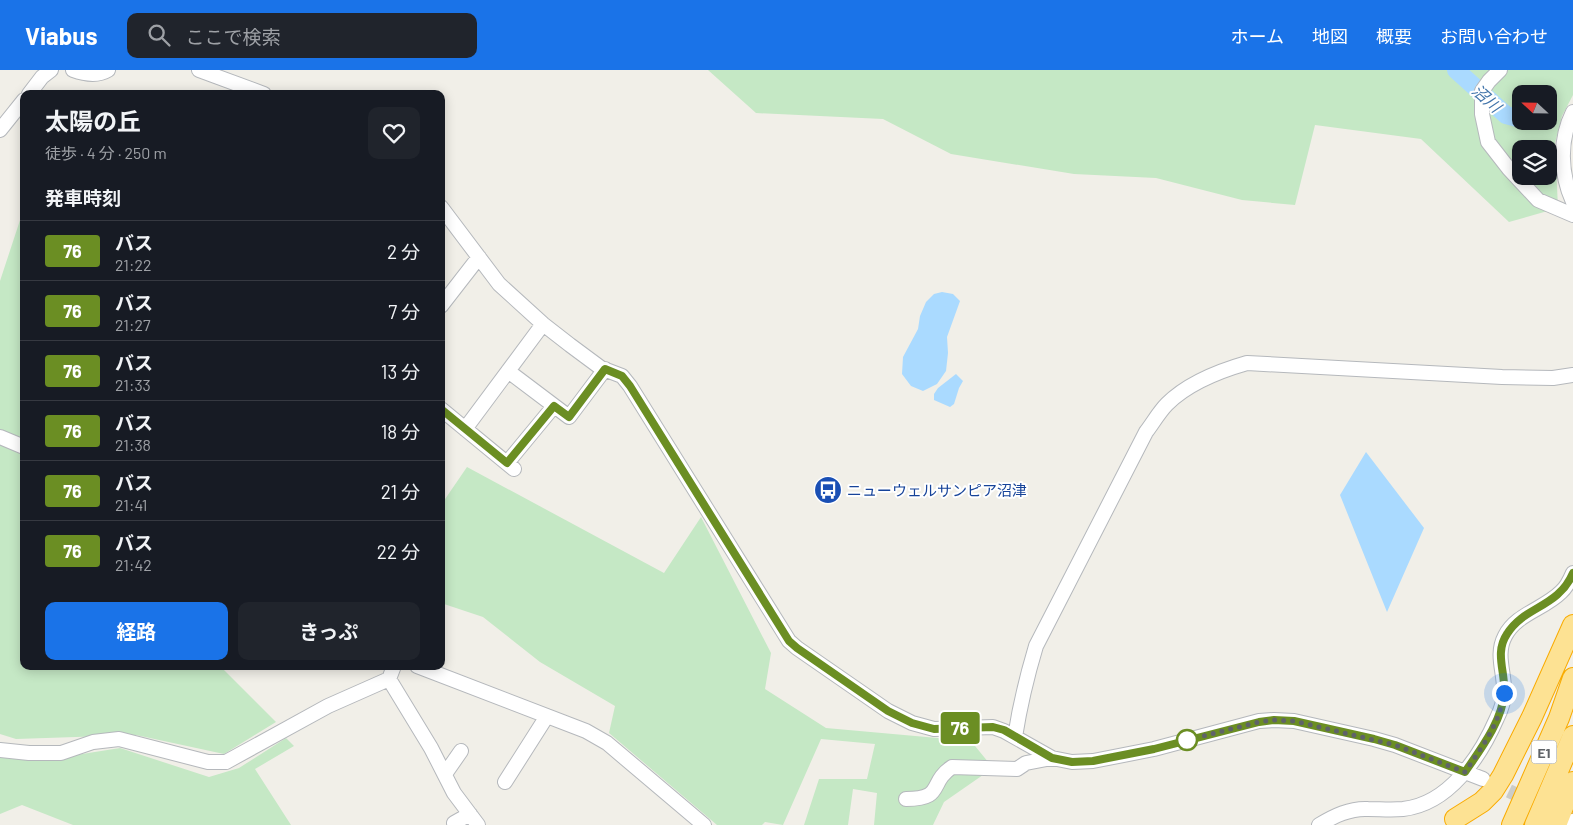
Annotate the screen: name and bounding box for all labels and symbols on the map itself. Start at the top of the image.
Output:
water label: 沼川 [1469,80,1507,117]
north arrow [1512,85,1558,130]
bus stop icon: ニューウェルサンピア沼津 [813,475,843,505]
place label: ニューウェルサンピア沼津 [847,481,1027,499]
your location [1492,681,1517,706]
line badge: 76 [938,712,982,744]
unlabelled marker [1176,729,1198,751]
road number: E1 [1532,740,1556,764]

